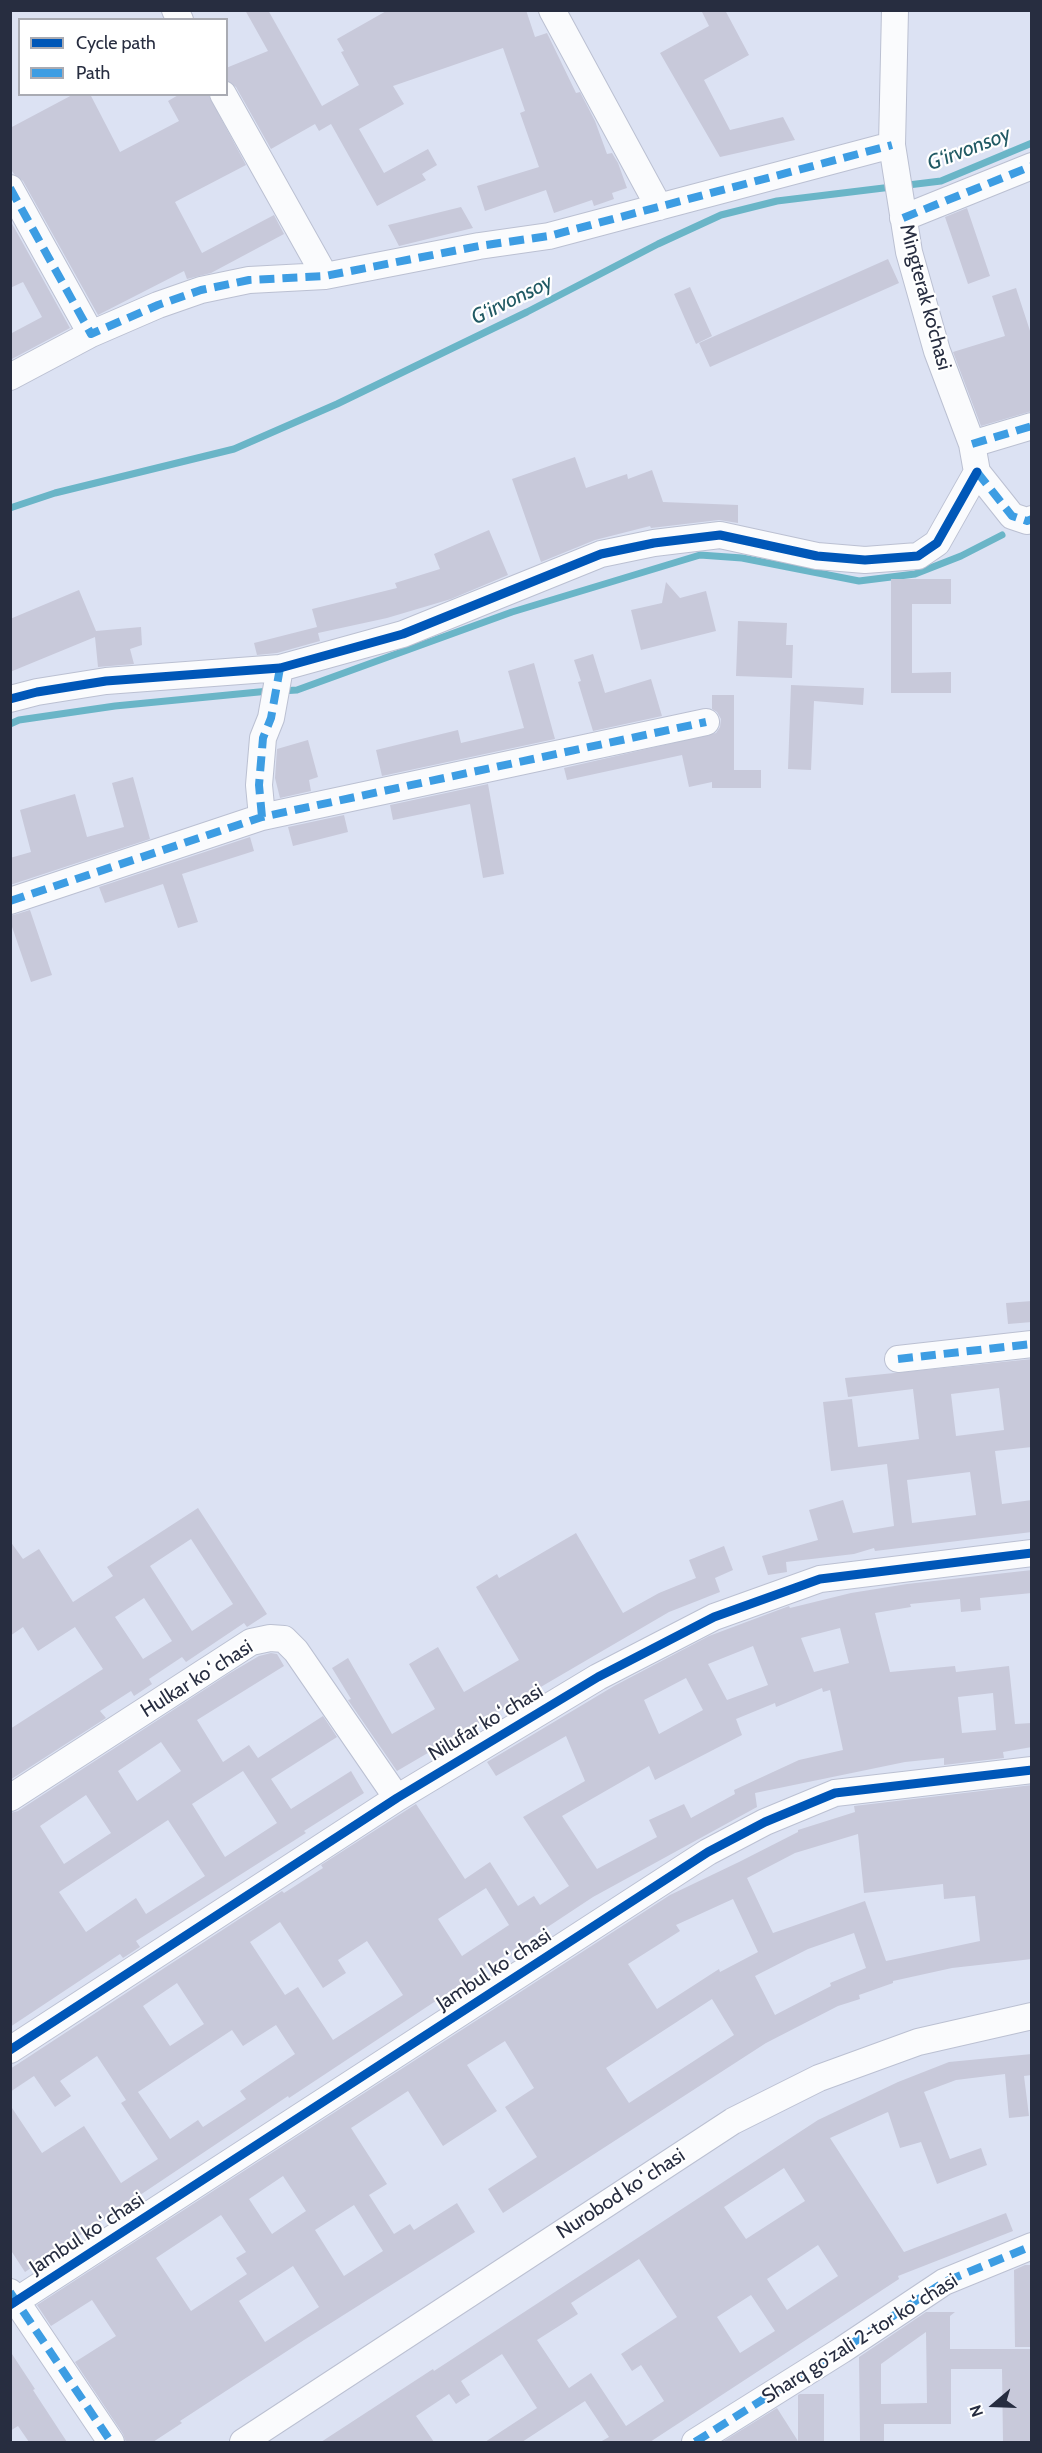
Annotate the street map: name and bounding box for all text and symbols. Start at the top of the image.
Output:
legend [18,18,228,96]
text: Cycle path [76,32,156,54]
text: Path [76,62,110,84]
water label: G‘irvonsoy [924,122,1014,176]
street label: Mingterak ko‘chasi [894,221,956,373]
water label: G‘irvonsoy [467,270,557,330]
street label: Hulkar koʻchasi [137,1635,257,1723]
street label: Nilufar koʻchasi [424,1679,548,1767]
street label: Jambul koʻchasi [432,1924,556,2016]
street label: Nurobod koʻchasi [552,2144,690,2244]
street label: Jambul koʻchasi [25,2188,149,2280]
street label: Sharq go'zali 2-tor koʻchasi [758,2269,962,2409]
north arrow [964,2375,1024,2435]
text: N [966,2403,987,2419]

